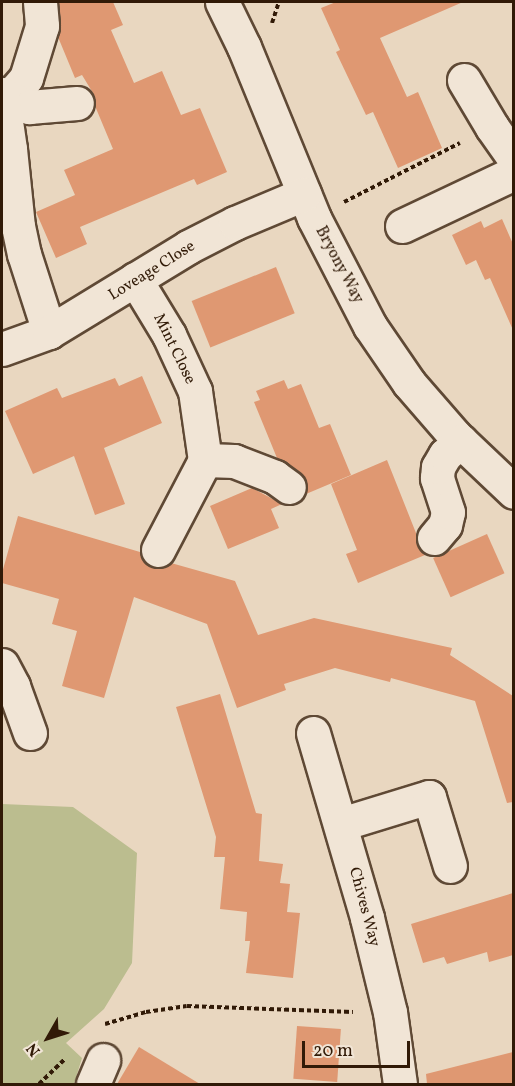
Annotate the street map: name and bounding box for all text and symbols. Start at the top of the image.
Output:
street label: Bryony Way [310,223,368,307]
street label: Loveage Close [105,237,199,305]
street label: Mint Close [149,311,199,387]
street label: Chives Way [344,865,384,949]
north arrow [18,1008,78,1068]
scale bar [305,1029,413,1067]
text: N [22,1038,46,1061]
text: 20 m [313,1039,353,1064]

